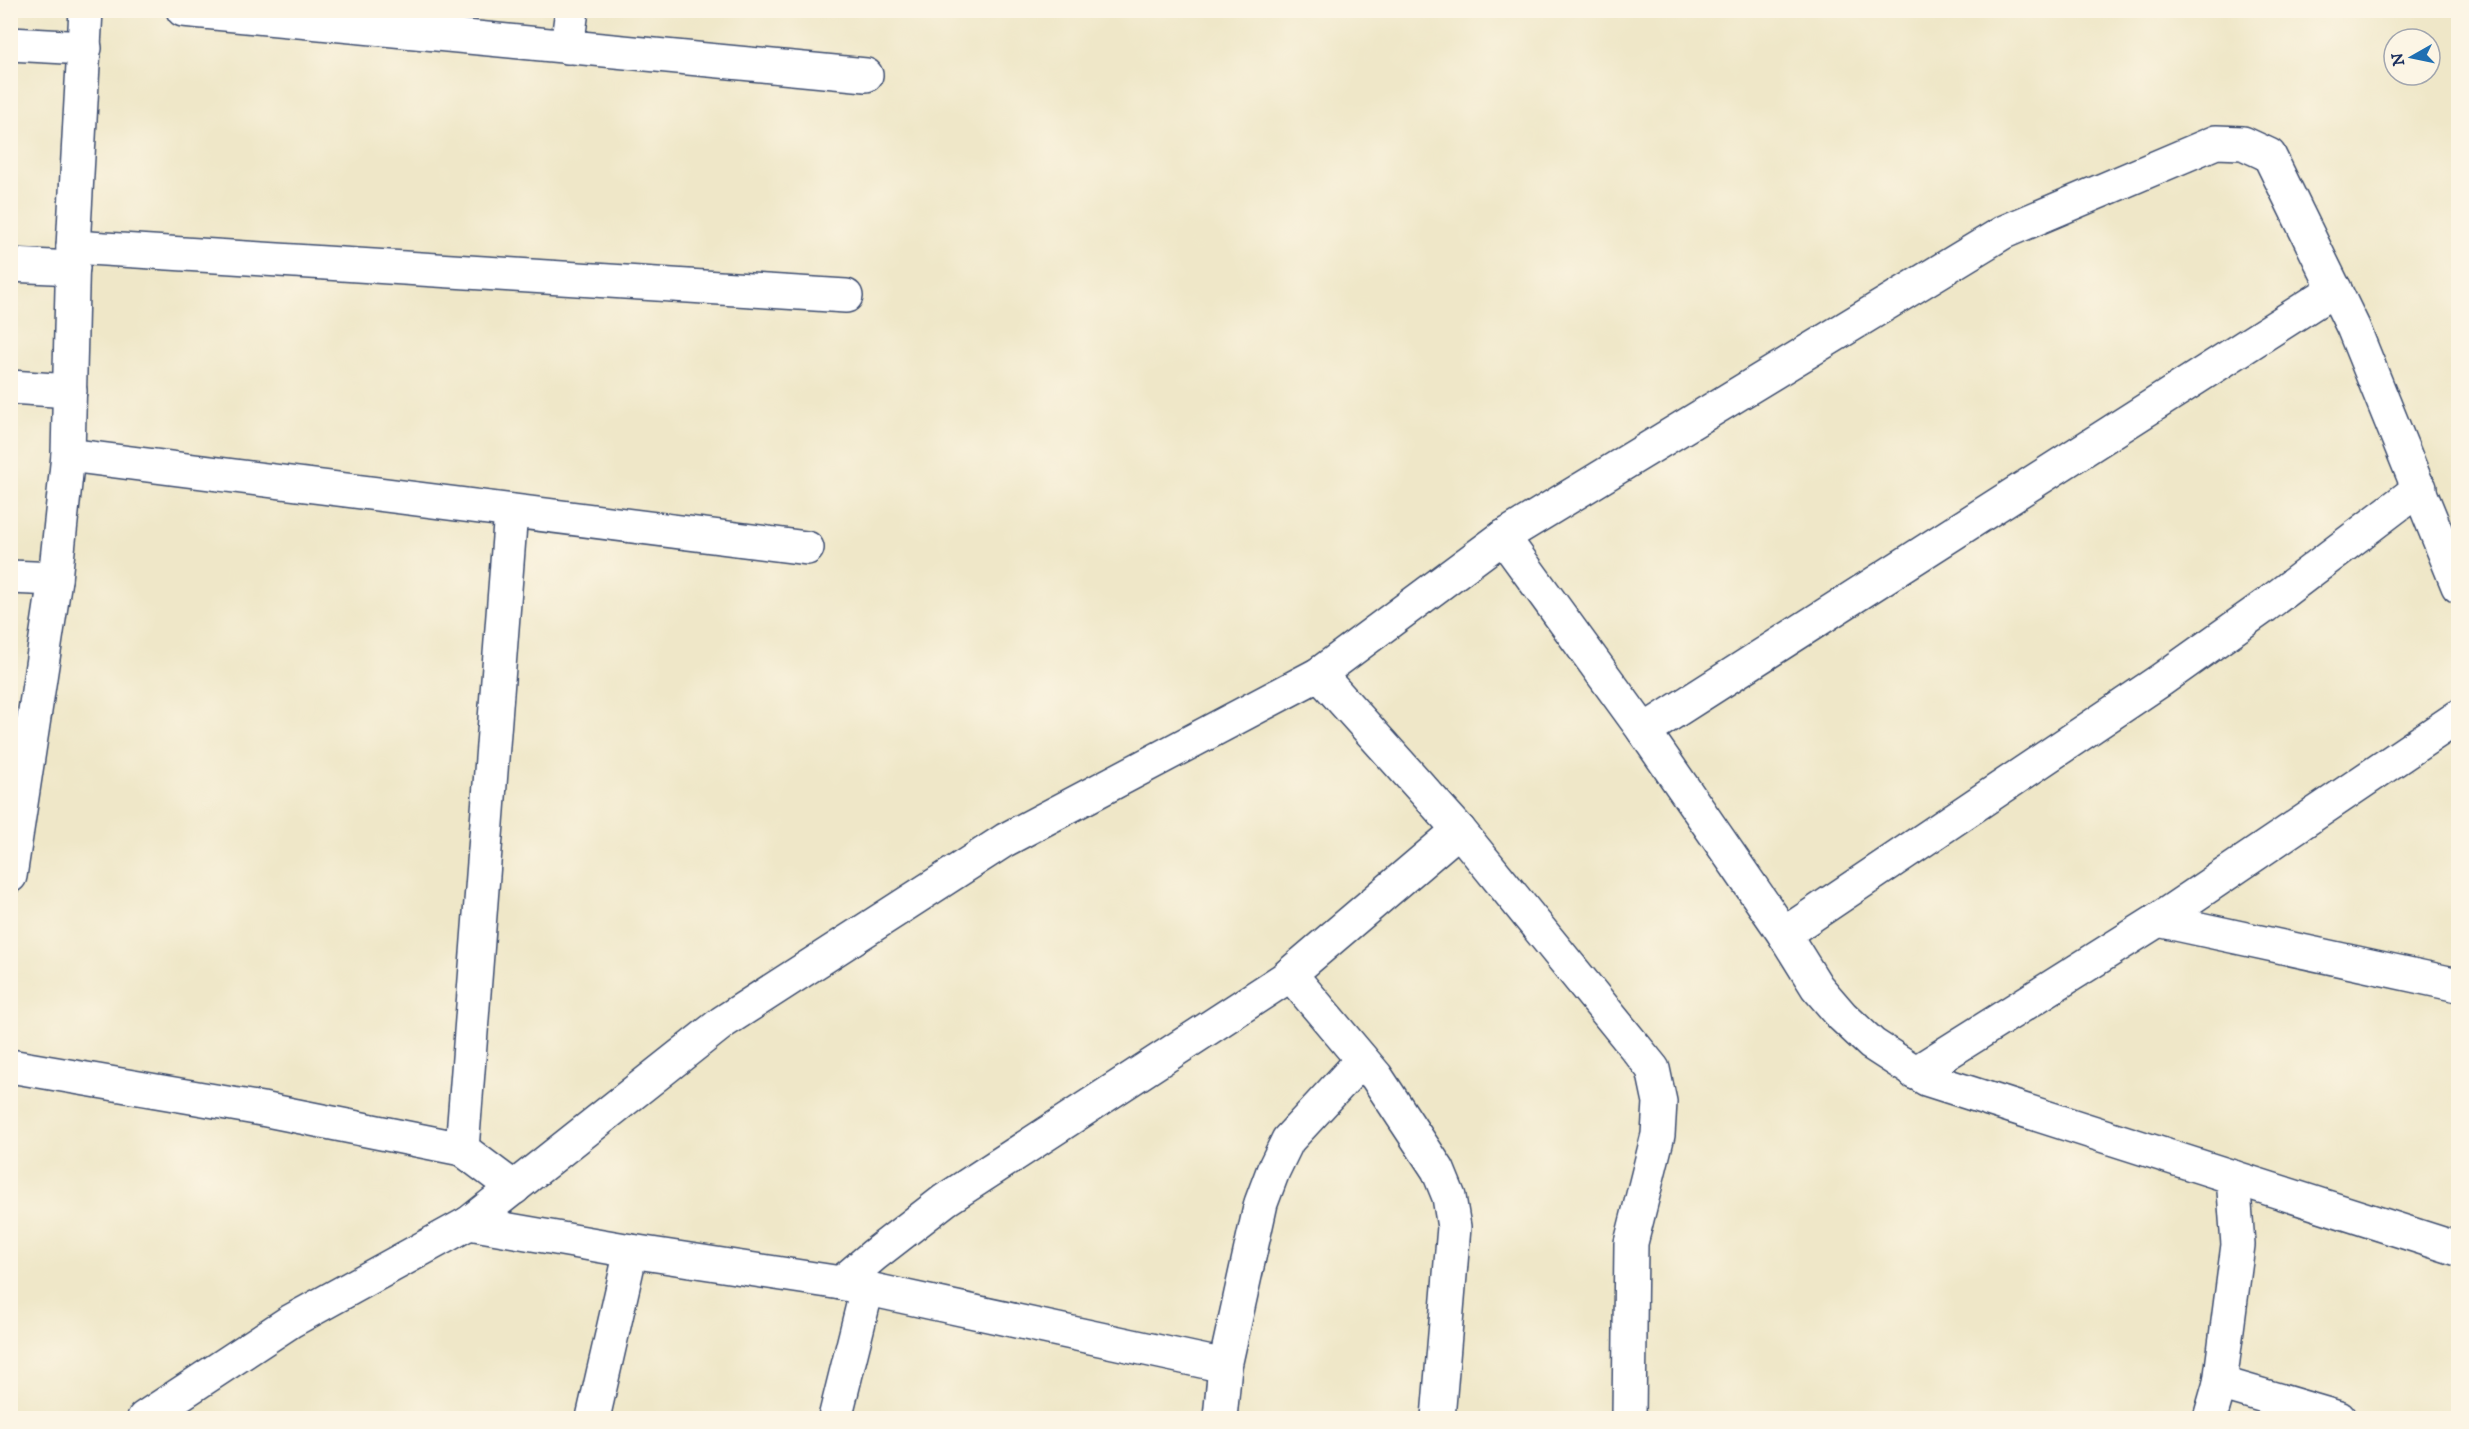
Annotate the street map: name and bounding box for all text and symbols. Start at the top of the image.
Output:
north arrow [2382,27,2442,87]
text: N [2387,51,2409,67]

